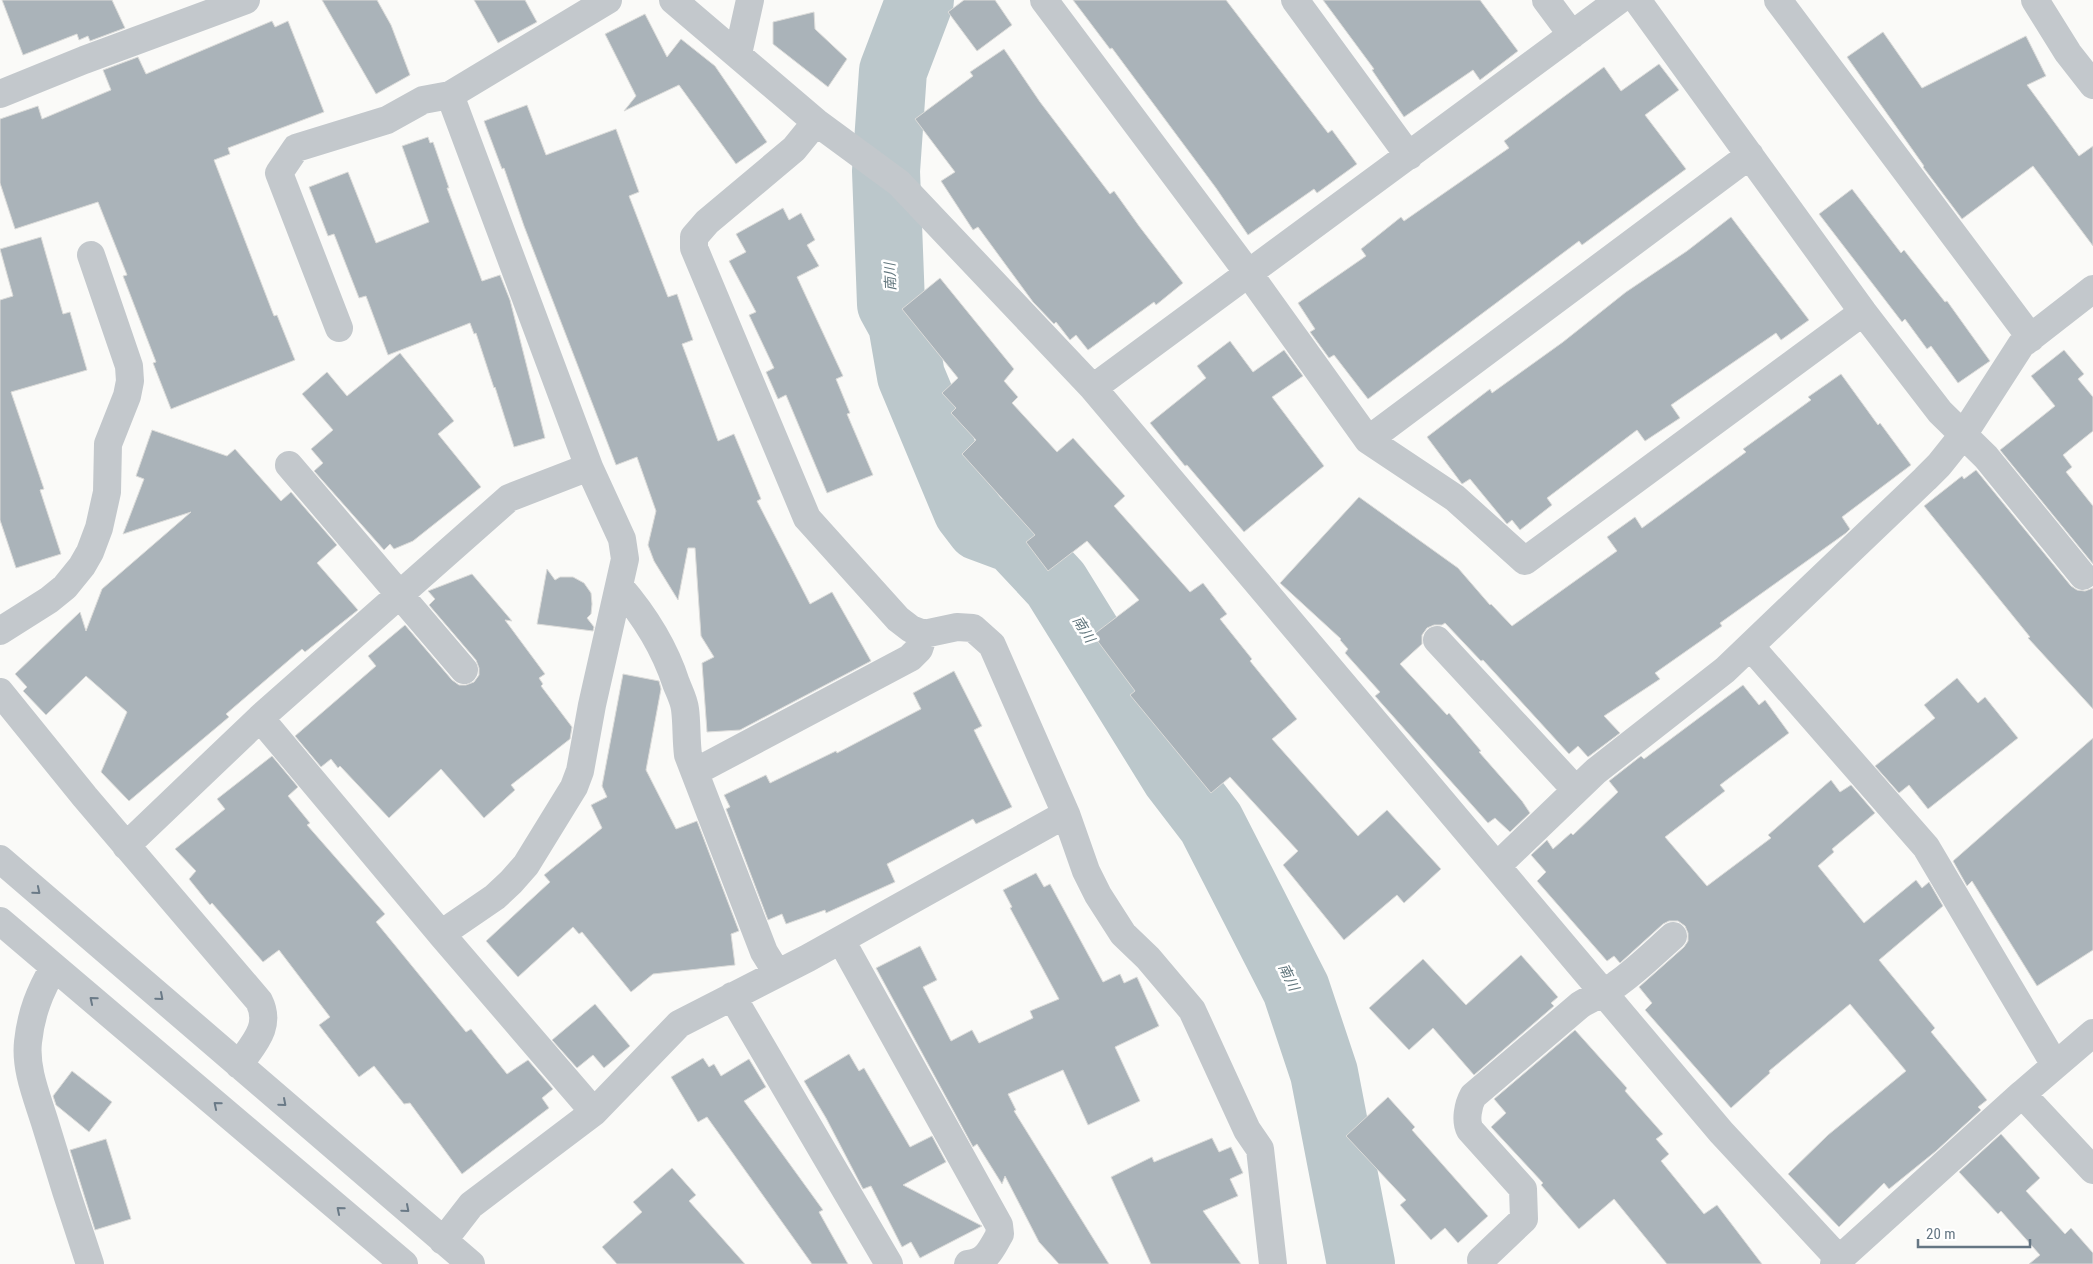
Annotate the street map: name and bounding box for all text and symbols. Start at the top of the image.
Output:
water label: 南川 [881,261,898,291]
water label: 南川 [1070,613,1099,647]
one-way arrow [32,885,41,894]
water label: 南川 [1276,961,1303,995]
one-way arrow [155,991,164,1000]
one-way arrow [89,996,98,1005]
one-way arrow [278,1097,287,1106]
one-way arrow [213,1101,222,1110]
one-way arrow [401,1203,410,1212]
one-way arrow [337,1206,346,1215]
scale bar [1918,1216,2030,1248]
text: 20 m [1926,1225,1956,1243]

